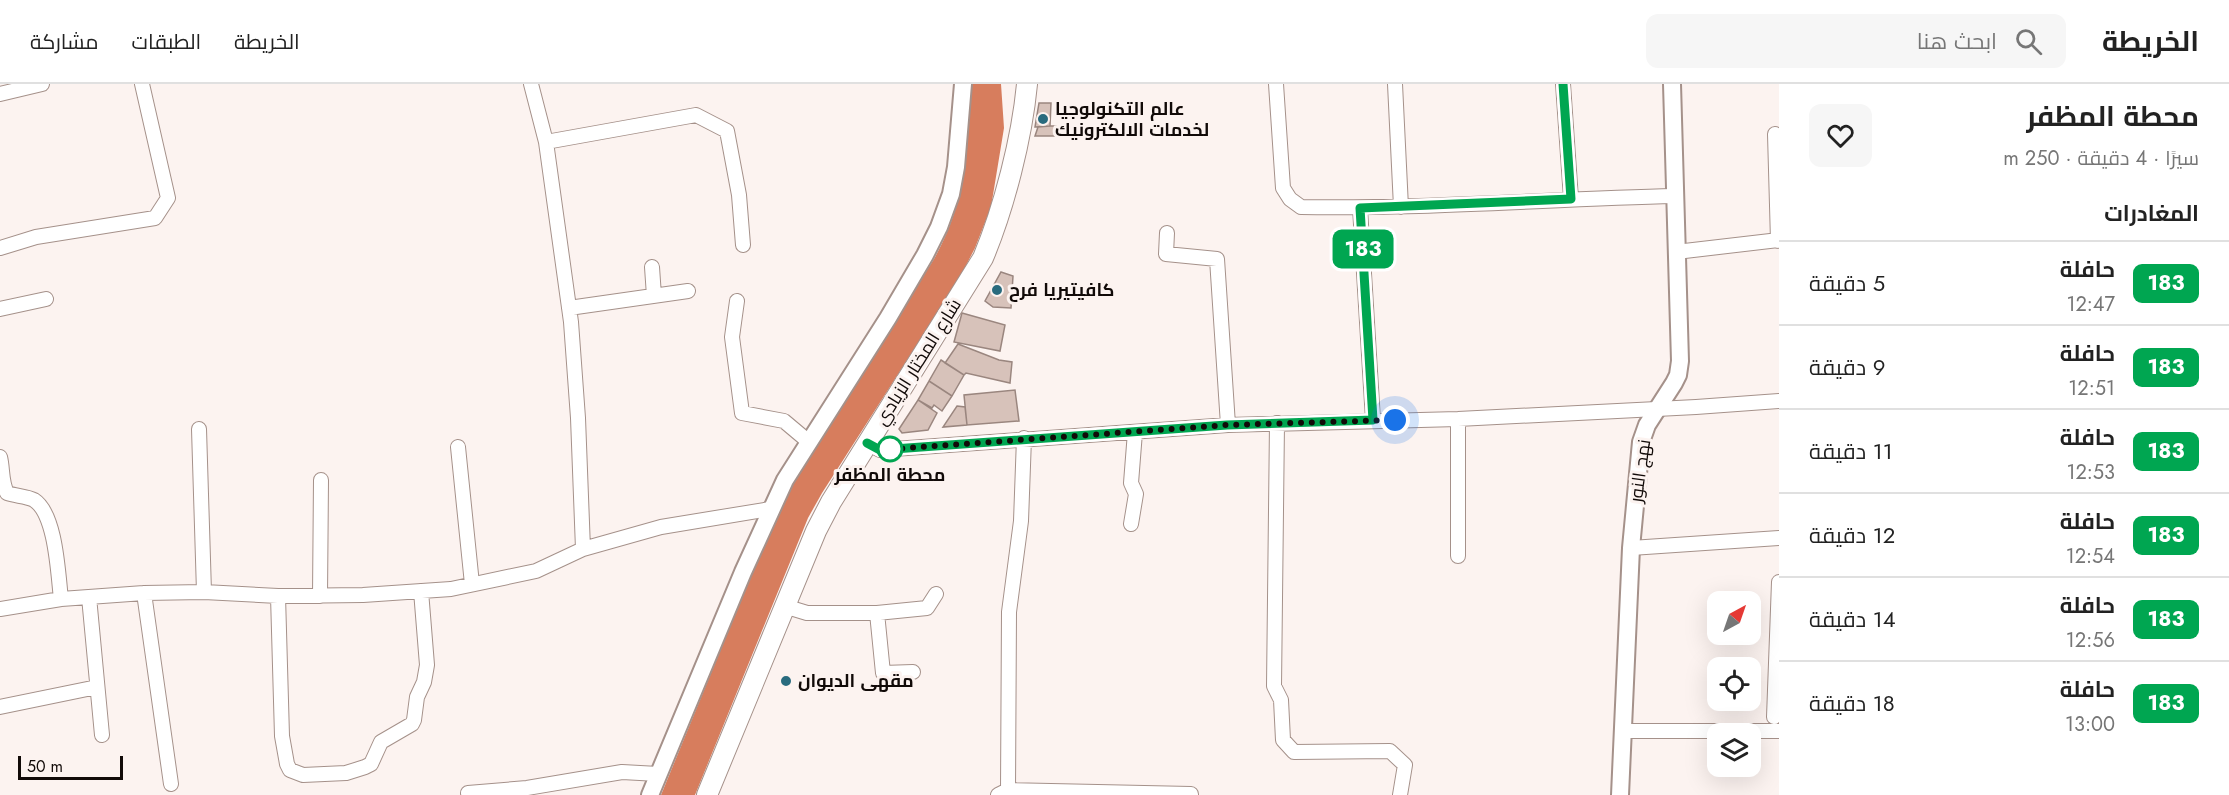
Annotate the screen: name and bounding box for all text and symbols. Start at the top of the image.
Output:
search box [1646,14,2066,68]
text: الخريطة [2102,21,2199,62]
text: ابحث هنا [1917,25,1997,57]
icon: search [2012,25,2045,58]
text: مشاركة [30,27,99,57]
text: الطبقات [132,27,201,57]
text: الخريطة [234,27,300,57]
place label: عالم التكنولوجيا لخدمات الالكترونيك [1055,96,1209,143]
text: محطة المظفر [2026,96,2199,137]
button: heart [1809,104,1872,167]
marker: عالم التكنولوجيا لخدمات الالكترونيك [1036,112,1050,126]
text: سيرًا · 4 دقيقة · 250 m [2003,144,2199,173]
text: المغادرات [2104,197,2199,229]
line badge: 183 [1328,230,1398,268]
text: 183 [1345,234,1381,264]
text: حافلة [2060,253,2115,285]
text: 5 دقيقة [1809,267,1885,299]
text: 183 [2148,268,2184,298]
place label: كافيتيريا فرح [1009,277,1114,303]
marker: كافيتيريا فرح [990,283,1004,297]
text: 12:47 [2066,290,2115,319]
street label: شارع المختار الزيادي [868,293,968,431]
text: حافلة [2060,337,2115,369]
text: 9 دقيقة [1809,351,1886,383]
text: 183 [2148,352,2184,382]
text: 12:51 [2068,374,2115,403]
your location [1380,405,1410,435]
text: حافلة [2060,421,2115,453]
text: 11 دقيقة [1809,435,1893,467]
marker: محطة المظفر [877,436,903,462]
text: 183 [2148,436,2184,466]
street label: نهج النور [1623,438,1657,505]
text: 12:53 [2066,458,2115,487]
place label: محطة المظفر [834,462,945,488]
text: حافلة [2060,505,2115,537]
text: 12 دقيقة [1809,519,1895,551]
text: 183 [2148,520,2184,550]
text: 12:54 [2066,542,2115,571]
text: حافلة [2060,589,2115,621]
north arrow [1707,591,1761,645]
map controls [1707,591,1761,777]
text: 14 دقيقة [1809,603,1896,635]
text: 183 [2148,604,2184,634]
text: 12:56 [2066,626,2115,655]
button: locate [1707,657,1761,711]
place label: مقهى الديوان [798,668,914,694]
text: حافلة [2060,673,2115,705]
marker: مقهى الديوان [779,674,793,688]
text: 18 دقيقة [1809,687,1895,719]
text: 183 [2148,688,2184,718]
text: 13:00 [2065,710,2115,739]
button: layers [1707,723,1761,777]
scale bar [18,753,123,780]
text: 50 m [27,755,63,778]

